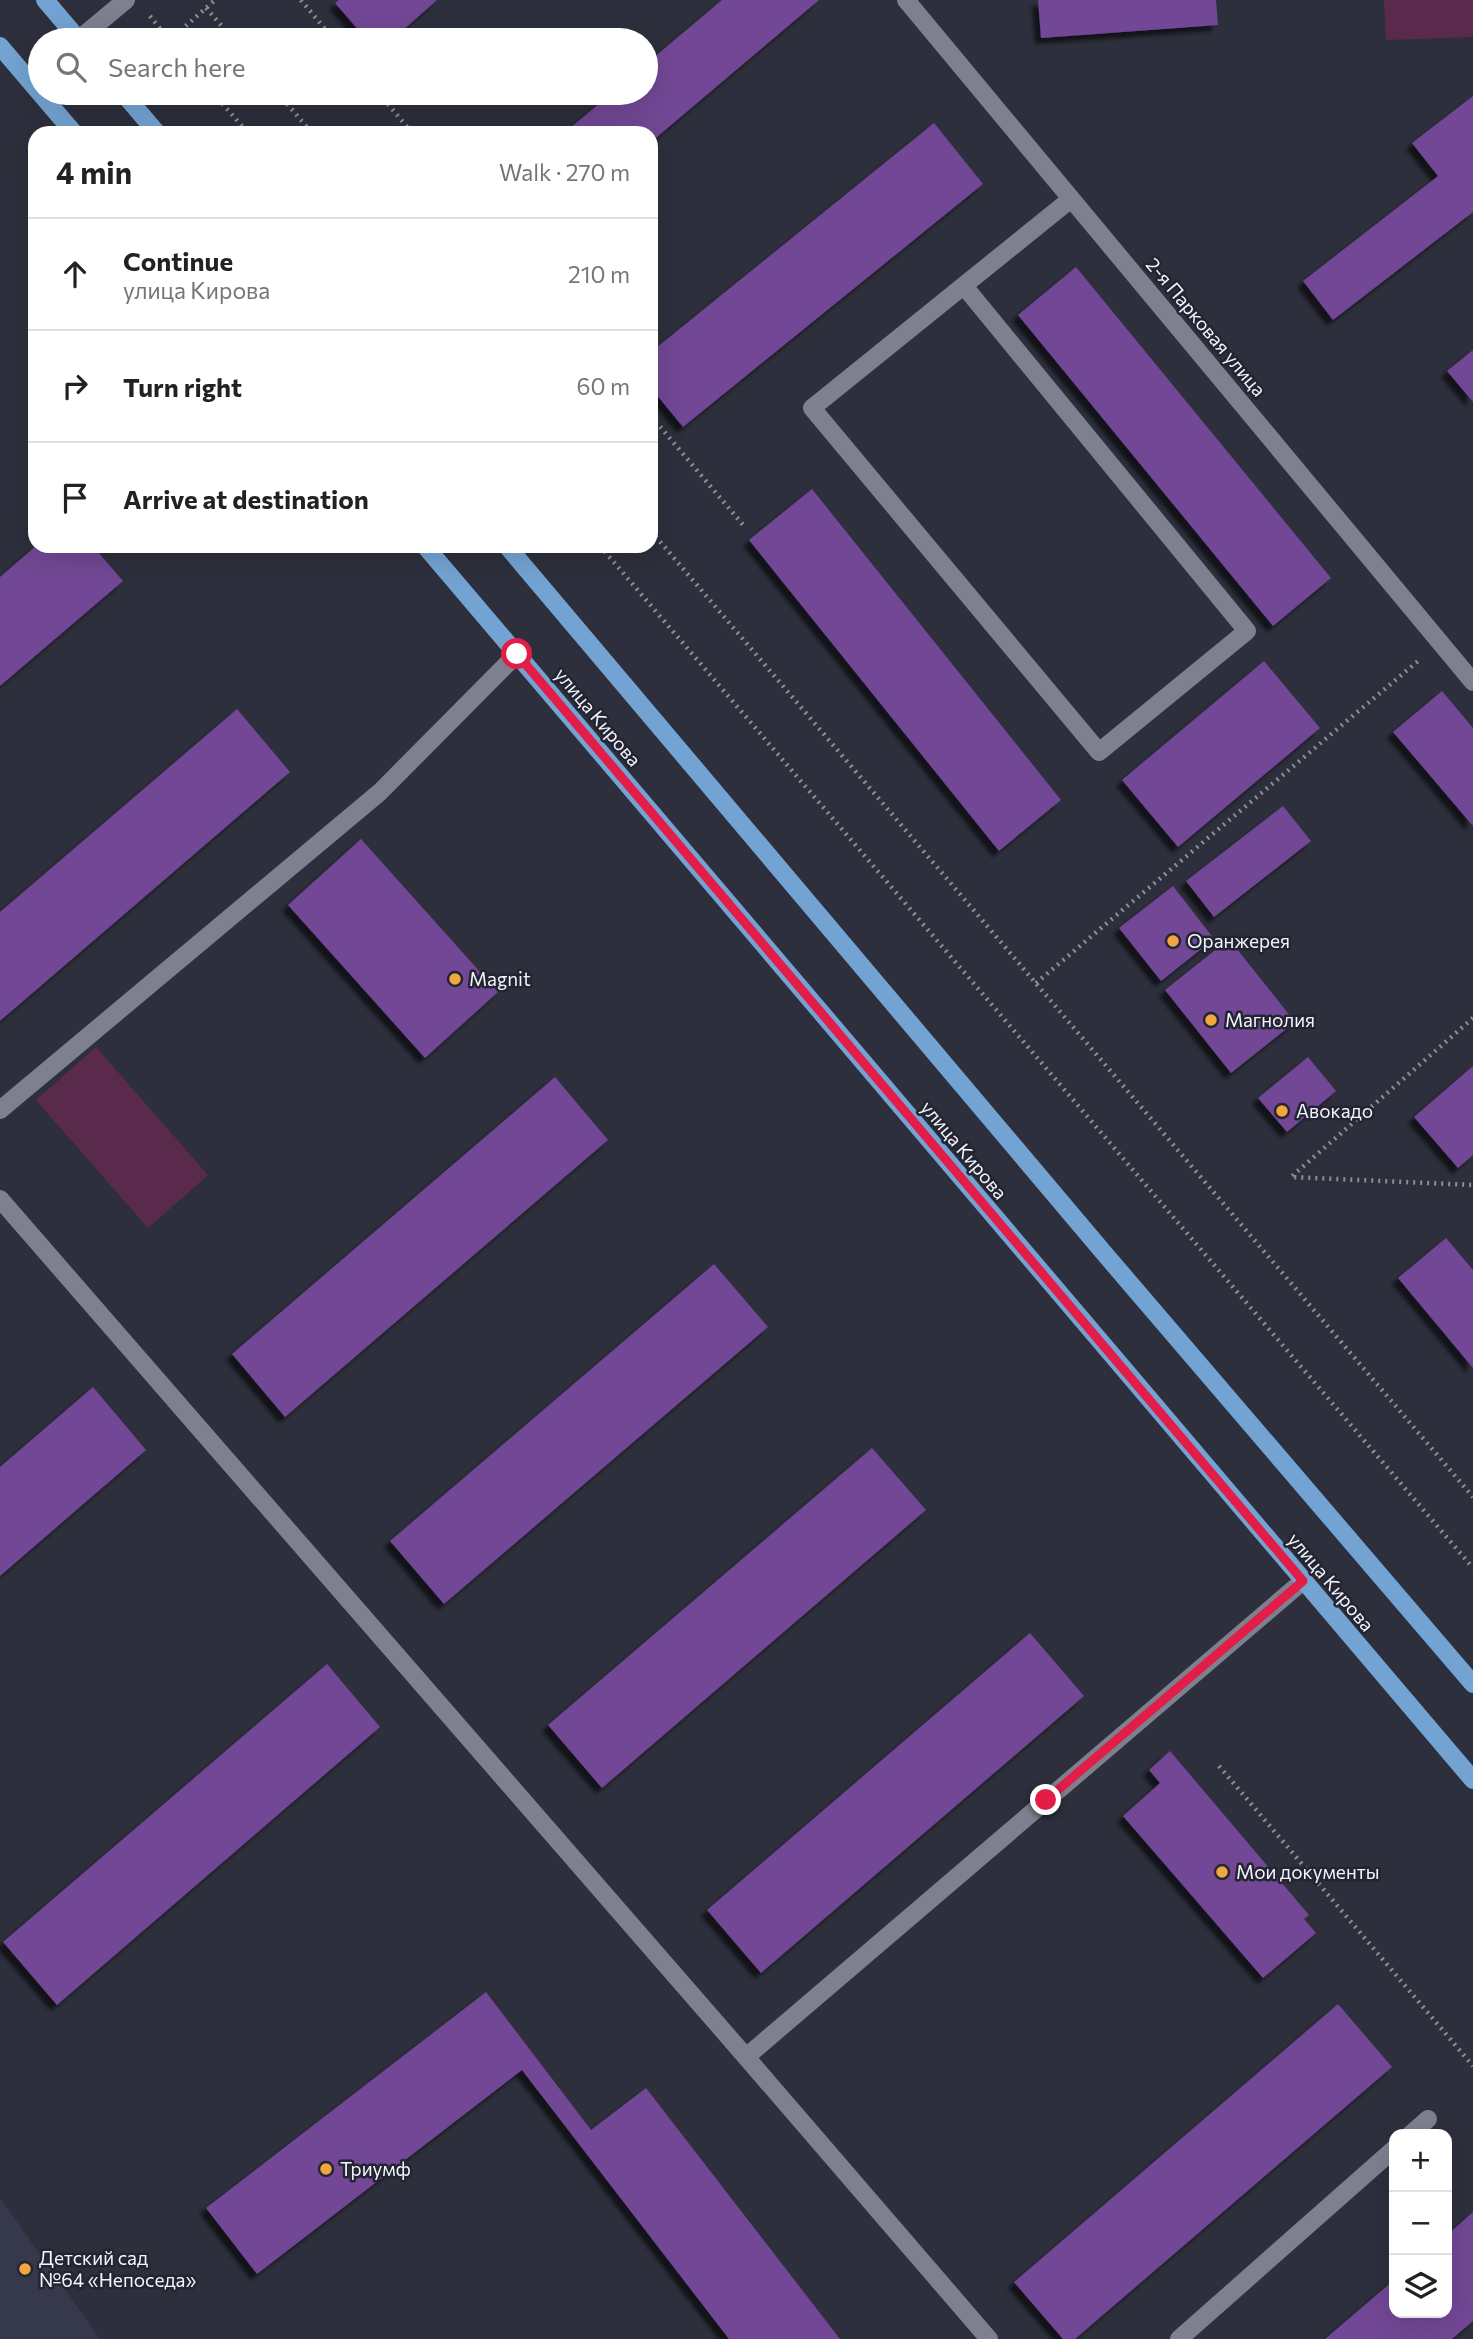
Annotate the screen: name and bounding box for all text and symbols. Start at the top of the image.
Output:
search box [28,28,658,105]
icon: search [52,48,90,86]
text: Search here [108,51,246,82]
text: 4 min [56,153,132,190]
text: Walk · 270 m [499,158,630,186]
text: Continue [123,245,233,276]
street label: 2-я Парковая улица [1142,253,1271,401]
icon: ahead [56,255,94,293]
text: 210 m [568,260,630,288]
text: улица Кирова [123,276,270,304]
icon: right [56,367,94,405]
text: Turn right [123,371,242,402]
text: 60 m [577,372,630,400]
icon: arrive [56,479,94,517]
text: Arrive at destination [123,483,369,514]
route start [501,638,532,669]
street label: улица Кирова [550,663,646,771]
place label: Оранжерея [1187,929,1290,952]
marker: Оранжерея [1165,933,1181,949]
place label: Magnit [469,967,531,990]
marker: Magnit [447,971,463,987]
place label: Магнолия [1225,1008,1315,1031]
marker: Магнолия [1203,1012,1219,1028]
street label: улица Кирова [916,1096,1012,1204]
place label: Авокадо [1296,1099,1373,1122]
marker: Авокадо [1274,1103,1290,1119]
street label: улица Кирова [1283,1528,1379,1636]
route end [1030,1784,1061,1815]
place label: Мои документы [1236,1860,1379,1883]
marker: Мои документы [1214,1864,1230,1880]
map controls [1389,2129,1452,2318]
button: + [1389,2129,1452,2192]
place label: Триумф [340,2157,411,2180]
marker: Триумф [318,2161,334,2177]
button: − [1389,2192,1452,2255]
place label: Детский сад №64 «Непоседа» [39,2246,196,2291]
button: layers [1389,2255,1452,2318]
marker: Детский сад №64 «Непоседа» [17,2261,33,2277]

